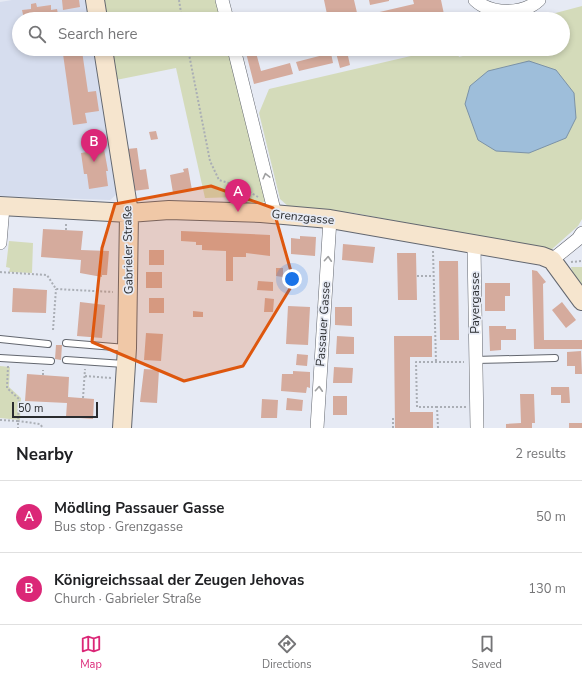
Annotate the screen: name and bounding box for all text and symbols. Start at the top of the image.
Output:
search box [12,12,570,56]
icon: search [26,23,48,45]
text: Search here [58,24,138,44]
pin: B [81,129,107,162]
one-way arrow [262,173,271,180]
pin: A [225,179,251,212]
street label: Gabrieler Straße [119,206,137,294]
street label: Grenzgasse [271,206,335,228]
one-way arrow [323,256,332,262]
your location [282,269,302,289]
street label: Payergasse [467,272,483,334]
street label: Passauer Gasse [312,281,334,367]
one-way arrow [315,386,324,392]
scale bar [12,400,98,419]
text: 50 m [18,401,43,416]
text: Nearby [16,443,73,466]
text: 2 results [515,445,566,463]
text: Mödling Passauer Gasse [54,498,224,518]
text: A [24,508,34,526]
text: 50 m [536,508,566,526]
text: Bus stop · Grenzgasse [54,518,183,536]
text: Königreichssaal der Zeugen Jehovas [54,570,304,590]
text: B [25,580,33,598]
text: 130 m [528,580,566,598]
text: Church · Gabrieler Straße [54,590,201,608]
tab: Map [80,633,102,672]
tab: Directions [262,633,312,672]
tab: Saved [472,633,502,672]

